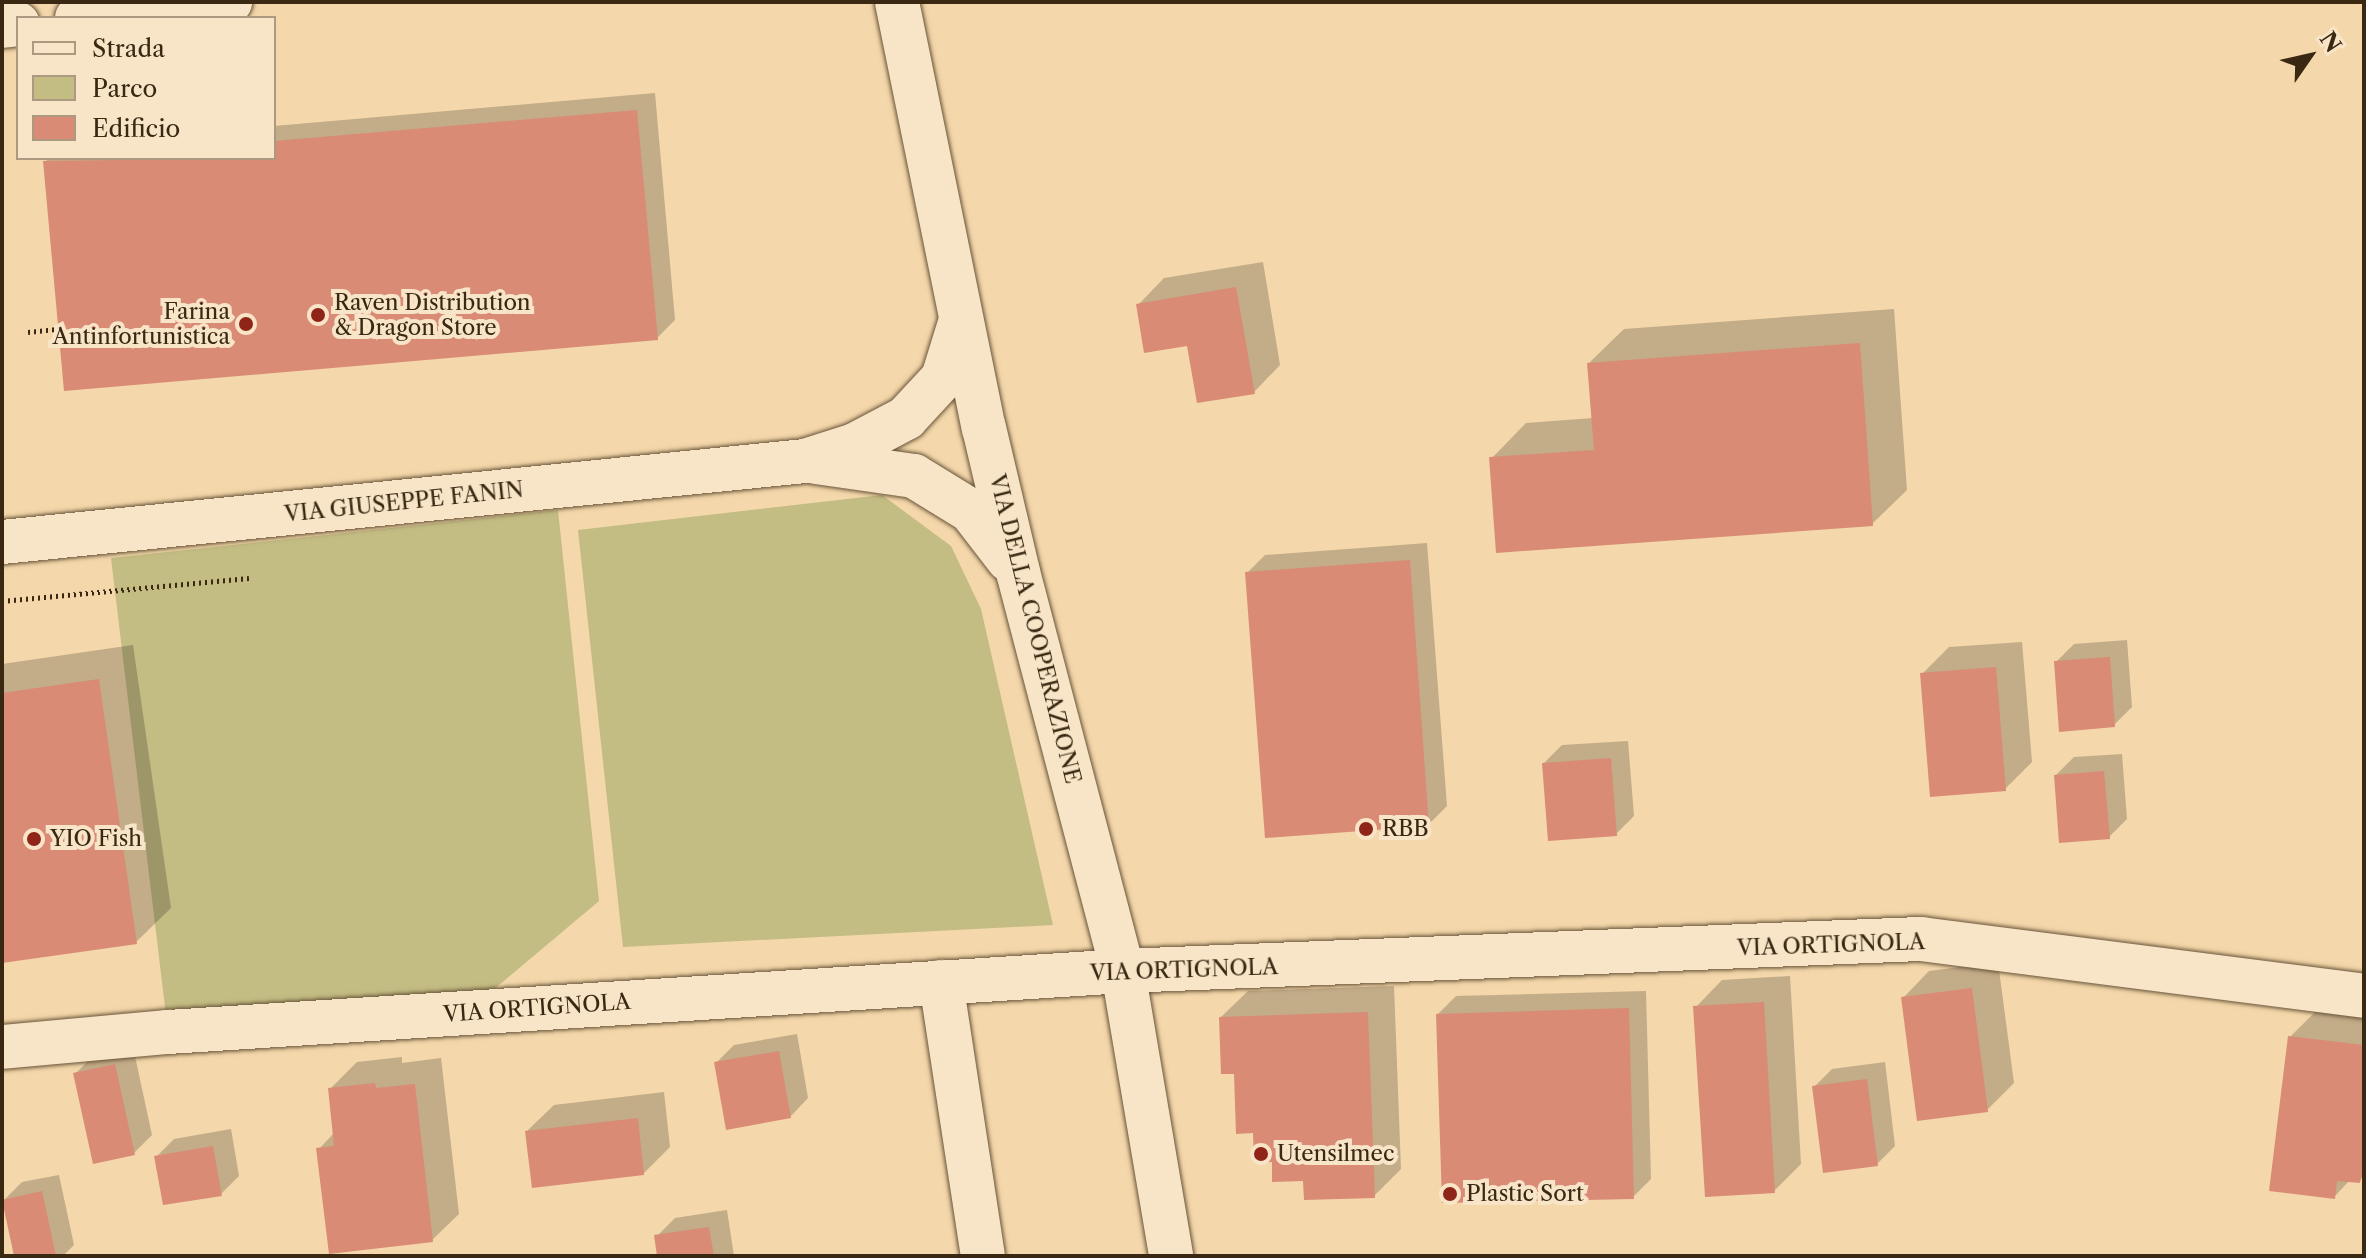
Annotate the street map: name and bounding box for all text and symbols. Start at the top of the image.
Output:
legend [16,16,276,160]
north arrow [2270,16,2350,96]
text: N [2314,27,2347,58]
text: Strada [92,34,165,63]
text: Parco [92,74,157,103]
text: Edificio [92,114,180,143]
place label: Raven Distribution & Dragon Store [334,289,531,340]
place label: Farina Antinfortunistica [52,298,230,350]
marker: Raven Distribution & Dragon Store [309,306,327,324]
marker: Farina Antinfortunistica [237,315,255,333]
street label: VIA DELLA COOPERAZIONE [984,471,1086,787]
street label: VIA GIUSEPPE FANIN [283,476,525,528]
place label: RBB [1382,816,1429,842]
marker: RBB [1357,820,1375,838]
place label: YIO Fish [50,826,142,852]
marker: YIO Fish [25,830,43,848]
street label: VIA ORTIGNOLA [1736,929,1926,961]
street label: VIA ORTIGNOLA [1089,954,1279,986]
street label: VIA ORTIGNOLA [442,988,632,1028]
place label: Utensilmec [1277,1141,1394,1167]
marker: Utensilmec [1252,1145,1270,1163]
place label: Plastic Sort [1466,1181,1584,1207]
marker: Plastic Sort [1441,1185,1459,1203]

